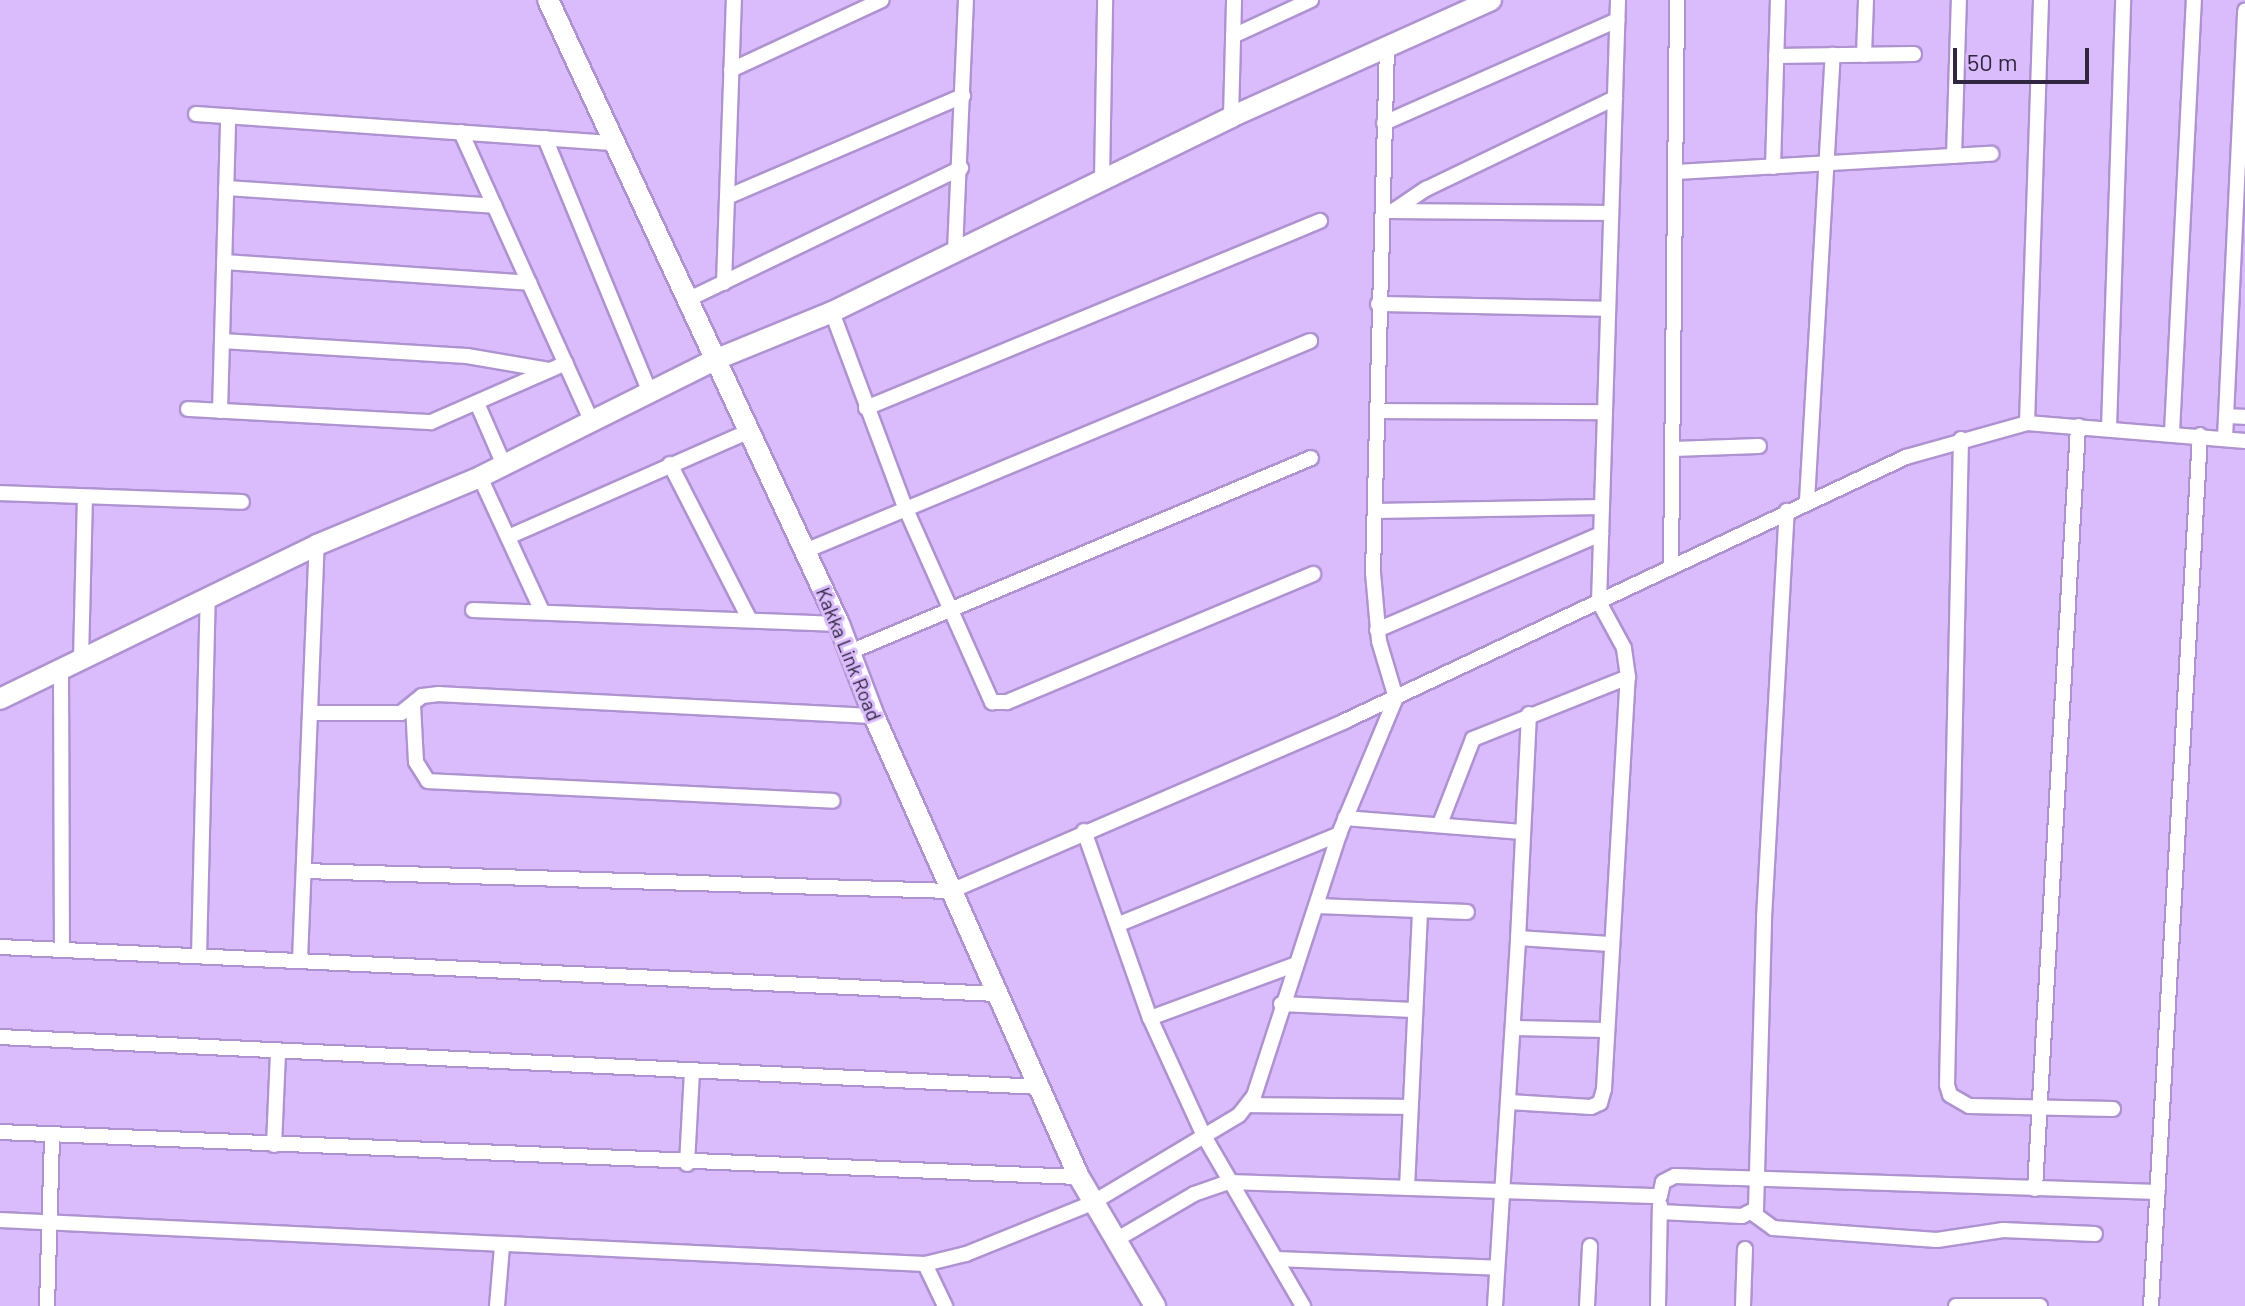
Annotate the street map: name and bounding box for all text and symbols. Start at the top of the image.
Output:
scale bar [1957,32,2093,82]
text: 50 m [1967,47,2018,76]
street label: Kakka Link Road [811,584,887,724]

